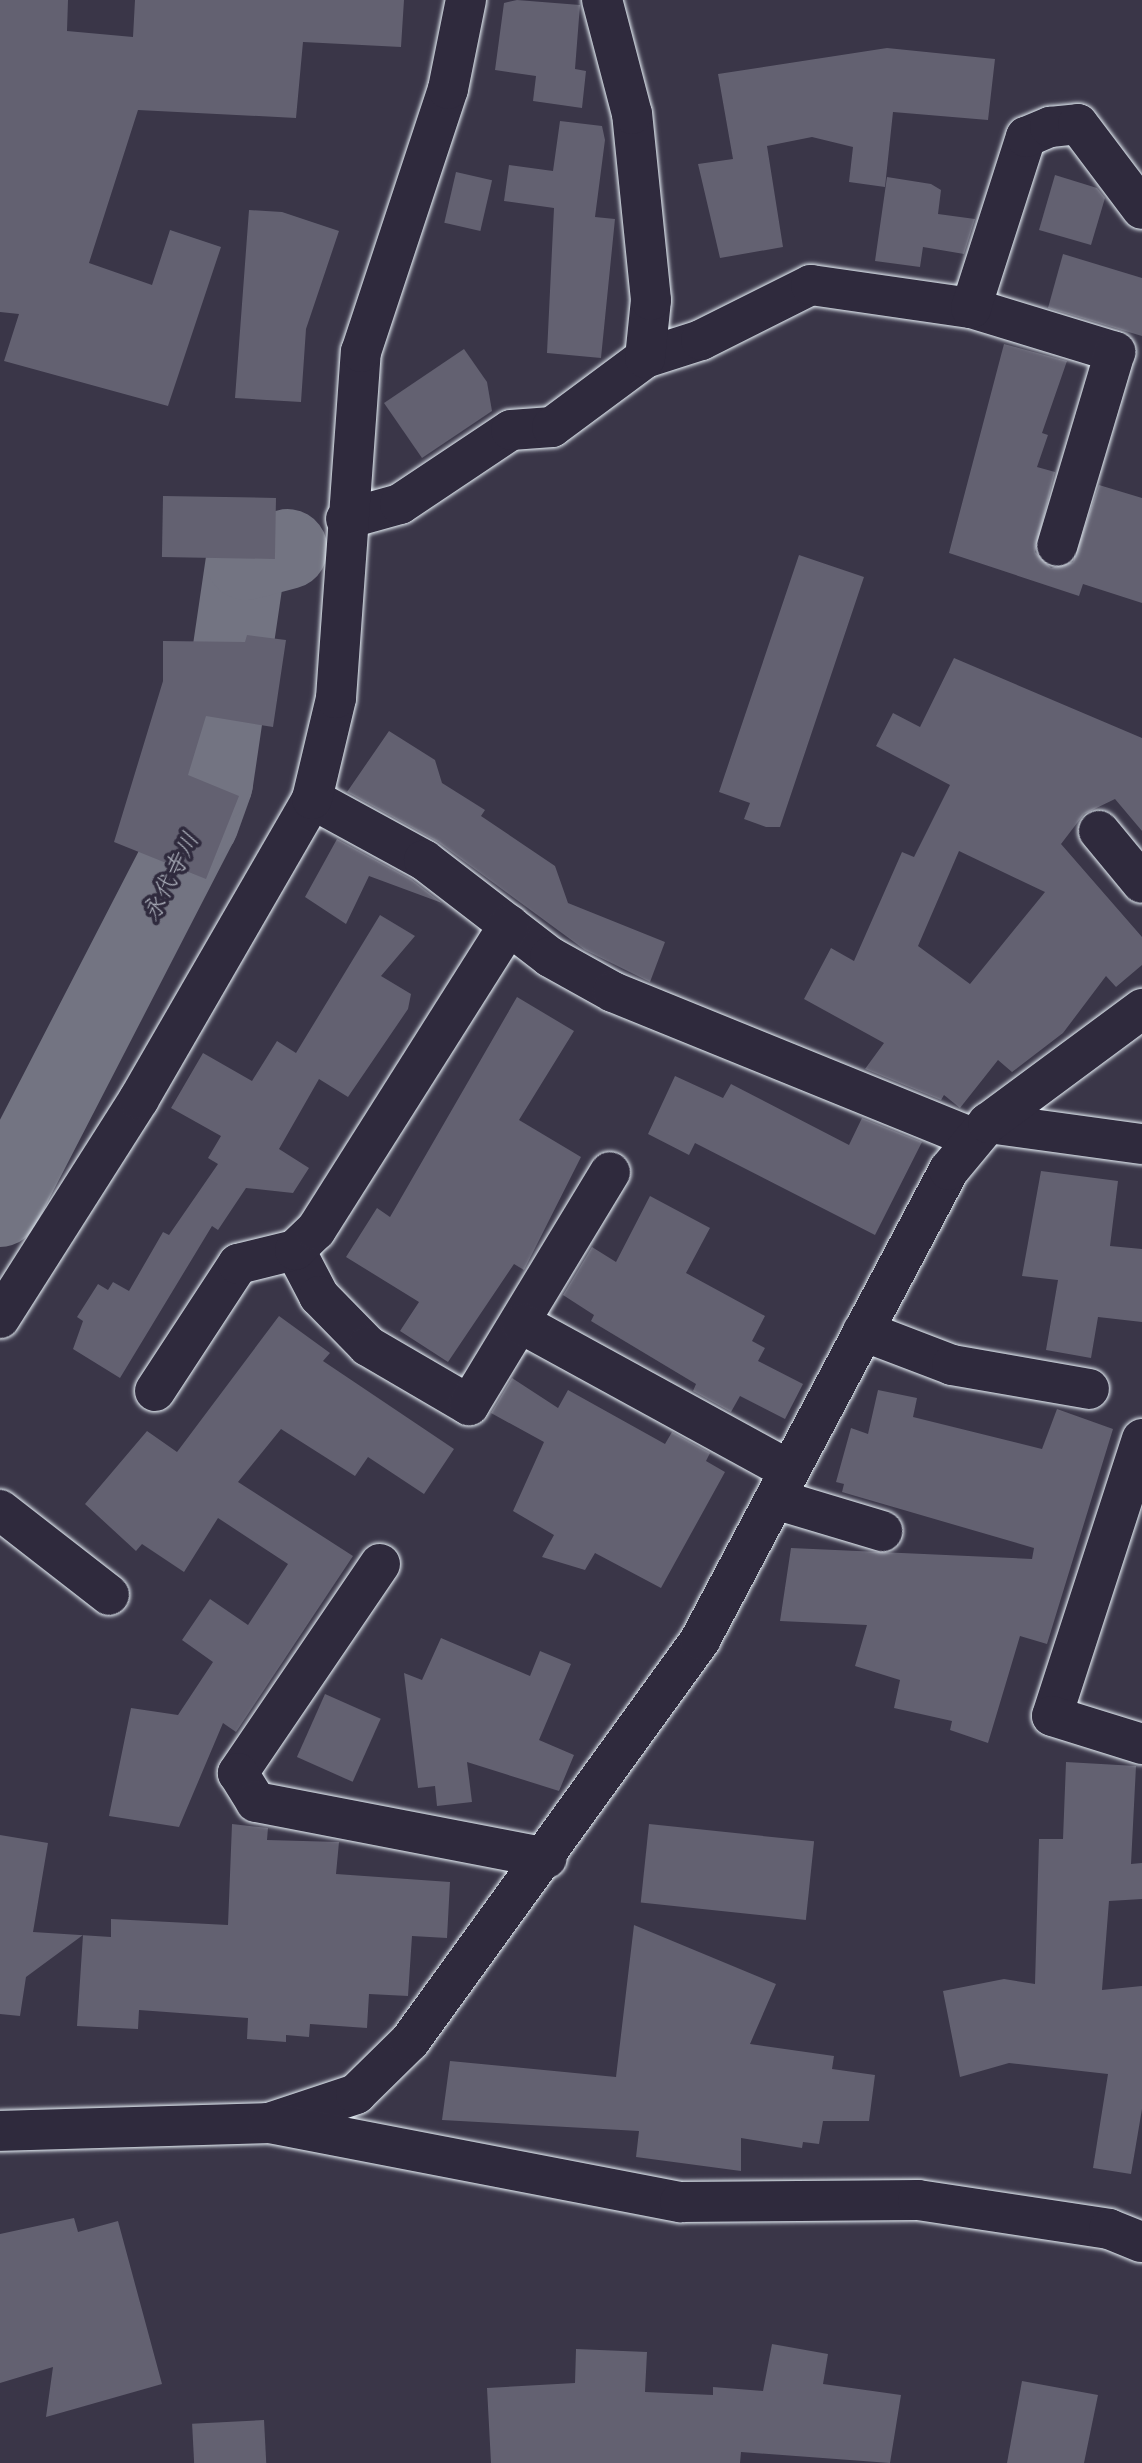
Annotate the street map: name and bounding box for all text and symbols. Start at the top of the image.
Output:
water label: 永代寺川 [136,828,206,926]

